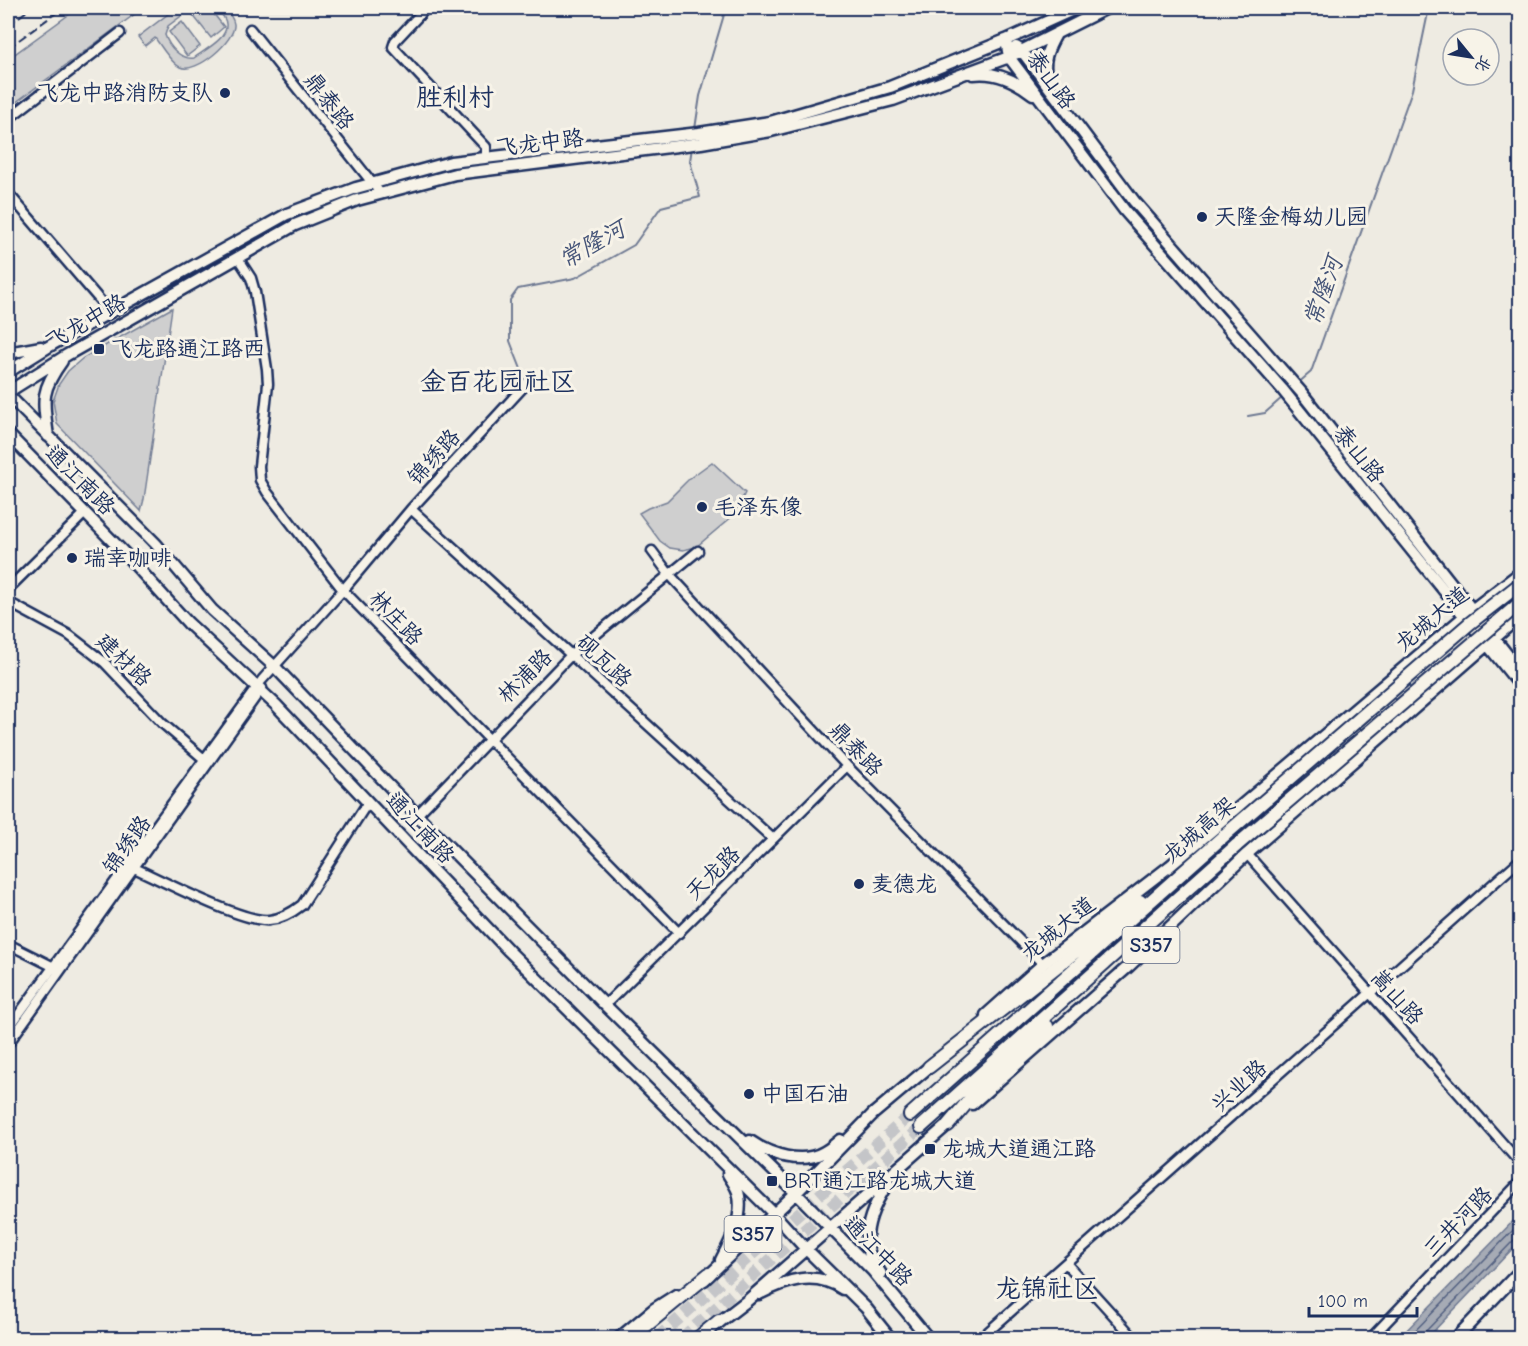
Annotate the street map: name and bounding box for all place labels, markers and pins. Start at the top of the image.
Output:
place label: 飞龙中路消防支队 [37,80,213,106]
marker: 飞龙中路消防支队 [218,86,232,100]
place label: 天隆金梅幼儿园 [1214,204,1368,230]
marker: 天隆金梅幼儿园 [1195,210,1209,224]
place label: 飞龙路通江路西 [111,336,265,362]
marker: 飞龙路通江路西 [92,342,106,356]
place label: 毛泽东像 [714,494,802,520]
marker: 毛泽东像 [695,500,709,514]
place label: 瑞幸咖啡 [84,545,172,571]
marker: 瑞幸咖啡 [65,551,79,565]
place label: 麦德龙 [871,871,937,897]
marker: 麦德龙 [852,877,866,891]
place label: 中国石油 [761,1081,849,1107]
marker: 中国石油 [742,1087,756,1101]
place label: 龙城大道通江路 [942,1136,1096,1162]
marker: 龙城大道通江路 [923,1142,937,1156]
place label: BRT通江路龙城大道 [784,1168,976,1194]
marker: BRT通江路龙城大道 [765,1174,779,1188]

